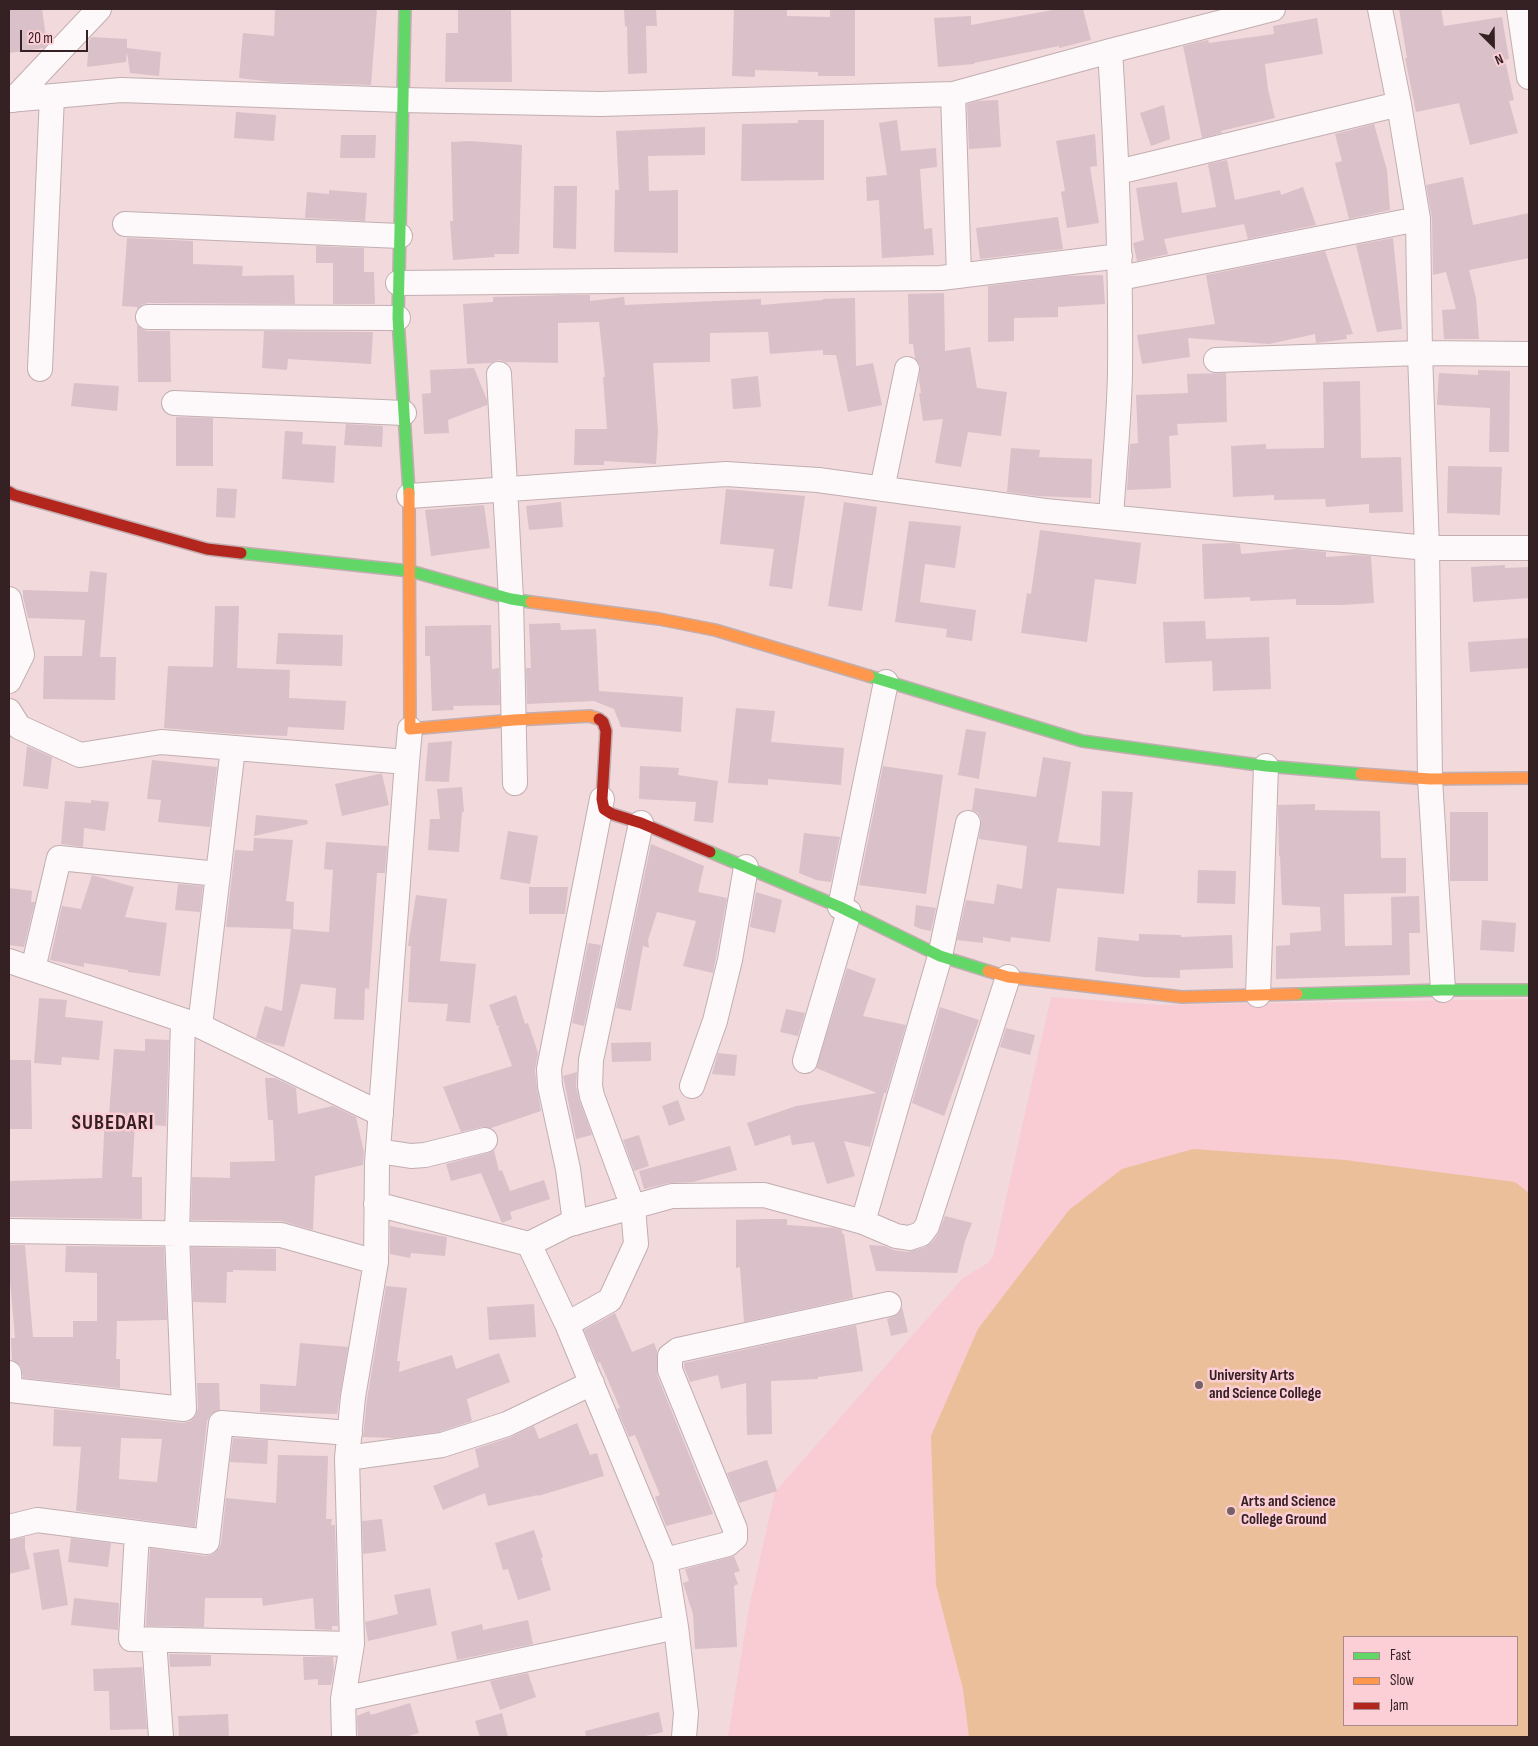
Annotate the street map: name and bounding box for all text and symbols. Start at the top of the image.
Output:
scale bar [22,20,90,52]
north arrow [1468,20,1518,70]
text: 20 m [28,29,53,48]
text: N [1492,50,1506,69]
district label: SUBEDARI [70,1111,156,1137]
place label: University Arts and Science College [1209,1366,1321,1404]
marker: University Arts and Science College [1193,1379,1205,1391]
place label: Arts and Science College Ground [1241,1492,1336,1530]
marker: Arts and Science College Ground [1225,1505,1237,1517]
legend [1343,1636,1518,1726]
text: Fast [1390,1646,1411,1665]
text: Slow [1390,1671,1414,1690]
text: Jam [1390,1696,1408,1715]

